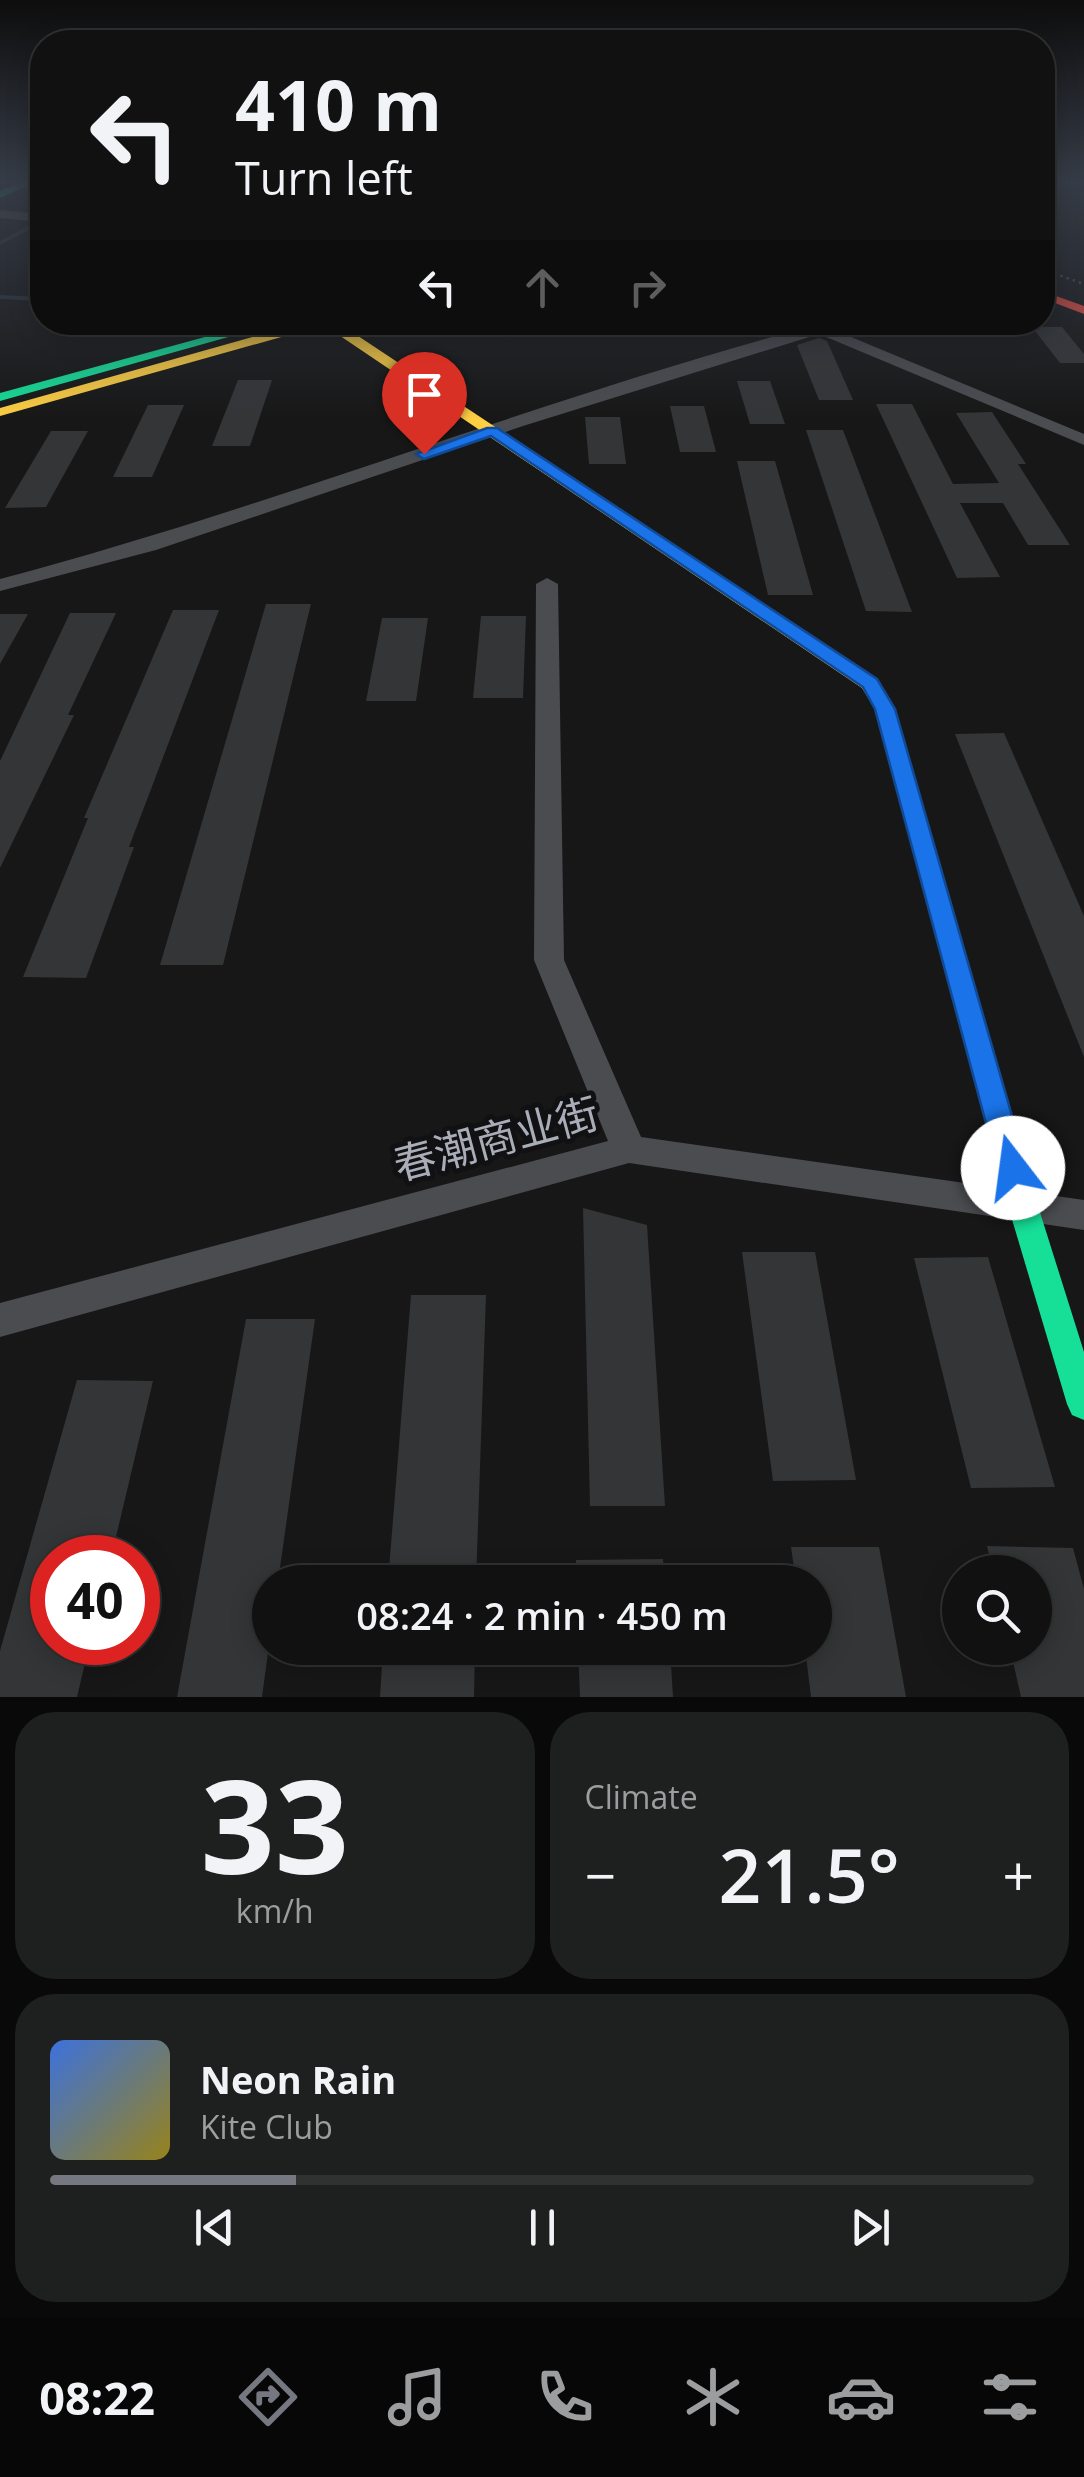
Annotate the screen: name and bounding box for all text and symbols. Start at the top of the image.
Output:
text: 410 m [235,56,442,152]
icon: left [70,70,200,200]
text: Turn left [235,147,413,208]
icon: left [410,260,465,315]
icon: ahead [515,260,570,315]
icon: right [620,260,675,315]
pin [382,352,467,455]
icon: arrive [397,367,452,422]
street label: 春潮商业街 [387,1083,604,1192]
position arrow [961,1116,1065,1220]
speed limit sign: 40 [30,1535,160,1665]
map controls [942,1555,1052,1665]
button: search [942,1555,1052,1665]
text: 08:24 · 2 min · 450 m [356,1589,728,1641]
text: 33 [200,1735,349,1912]
text: Climate [585,1775,698,1818]
text: 21.5° [719,1823,900,1925]
text: − [585,1837,616,1912]
text: + [1003,1837,1034,1912]
text: km/h [236,1889,314,1932]
text: Neon Rain [200,2053,396,2105]
text: Kite Club [200,2105,333,2148]
icon: previous [187,2200,242,2255]
icon: pause [515,2200,570,2255]
icon: next [843,2200,898,2255]
icon: directions [233,2362,303,2432]
icon: music [382,2362,452,2432]
icon: phone [530,2362,600,2432]
icon: climate [678,2362,748,2432]
icon: car [826,2362,896,2432]
icon: filters [975,2362,1045,2432]
text: 08:22 [39,2367,155,2428]

